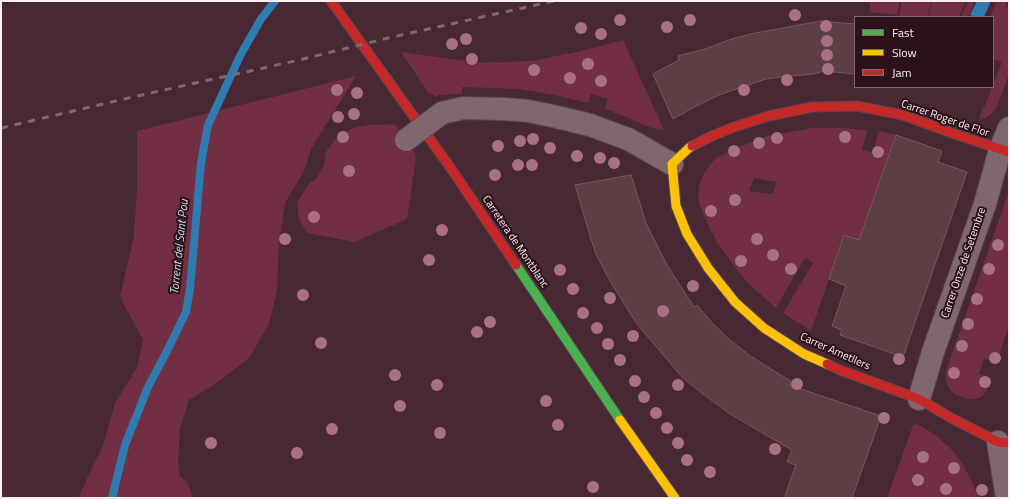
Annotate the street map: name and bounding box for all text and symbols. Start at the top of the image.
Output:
legend [854,16,994,88]
text: Fast [892,23,914,42]
text: Slow [892,43,917,62]
text: Jam [892,63,912,82]
street label: Carrer Roger de Flor [899,98,991,140]
street label: Carretera de Montblanc [479,193,551,291]
water label: Torrent del Sant Pou [168,199,192,295]
street label: Carrer Onze de Setembre [939,206,989,320]
street label: Carrer Ametllers [798,331,872,373]

